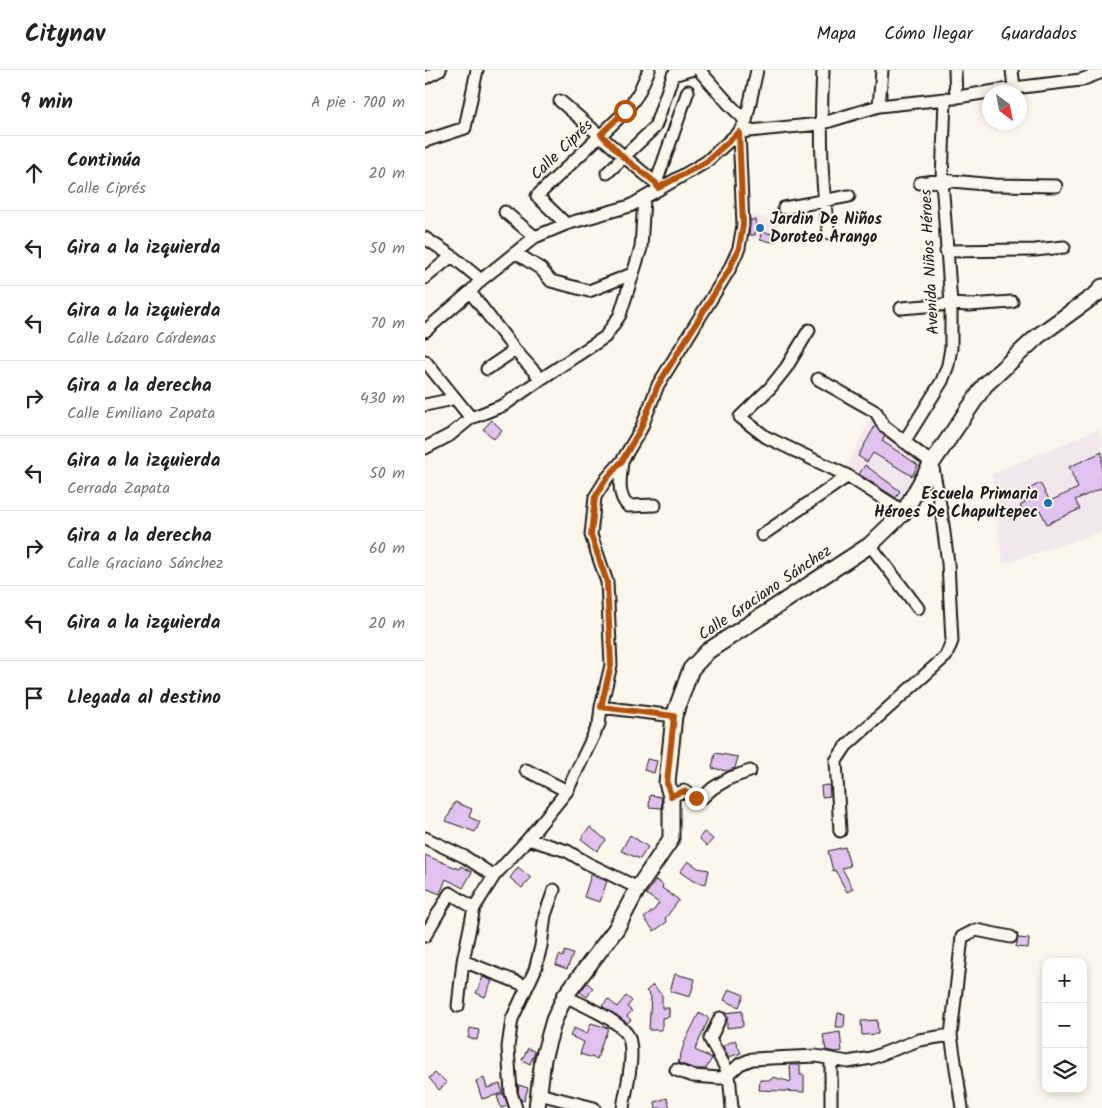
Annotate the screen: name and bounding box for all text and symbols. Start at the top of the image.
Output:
text: Citynav [25,15,105,54]
text: Mapa [817,20,856,49]
text: Cómo llegar [884,20,973,49]
text: Guardados [1001,20,1077,49]
north arrow [982,85,1027,130]
text: 9 min [20,86,73,119]
text: A pie · 700 m [311,90,405,115]
route start [614,100,637,123]
street label: Calle Ciprés [525,114,599,186]
text: Continúa [67,146,141,176]
icon: ahead [20,159,48,187]
text: 20 m [369,161,405,186]
text: Calle Ciprés [67,176,146,201]
street label: Avenida Niños Héroes [914,188,946,335]
place label: Jardin De Niños Doroteo Arango [770,207,883,250]
marker: Jardin De Niños Doroteo Arango [754,222,766,234]
text: Gira a la izquierda [67,233,220,263]
icon: left [20,234,48,262]
text: 50 m [369,236,405,261]
text: Gira a la izquierda [67,296,220,326]
icon: left [20,309,48,337]
text: 70 m [370,311,405,336]
text: Calle Lázaro Cárdenas [67,326,216,351]
text: Gira a la derecha [67,371,212,401]
icon: right [20,384,48,412]
text: 430 m [360,386,405,411]
text: Calle Emiliano Zapata [67,401,215,426]
text: Gira a la izquierda [67,446,220,476]
icon: left [20,459,48,487]
text: 50 m [369,461,405,486]
text: Cerrada Zapata [67,476,170,501]
place label: Escuela Primaria Héroes De Chapultepec [874,482,1038,525]
marker: Escuela Primaria Héroes De Chapultepec [1042,497,1054,509]
text: Gira a la derecha [67,521,212,551]
icon: right [20,534,48,562]
text: 60 m [369,536,405,561]
street label: Calle Graciano Sánchez [693,539,837,647]
text: Calle Graciano Sánchez [67,551,223,576]
text: Gira a la izquierda [67,608,220,638]
icon: left [20,609,48,637]
text: 20 m [369,611,405,636]
text: Llegada al destino [67,683,221,713]
icon: arrive [20,684,48,712]
route end [685,787,708,810]
map controls [1042,958,1087,1093]
button: + [1042,958,1087,1003]
button: − [1042,1003,1087,1048]
button: layers [1042,1048,1087,1093]

